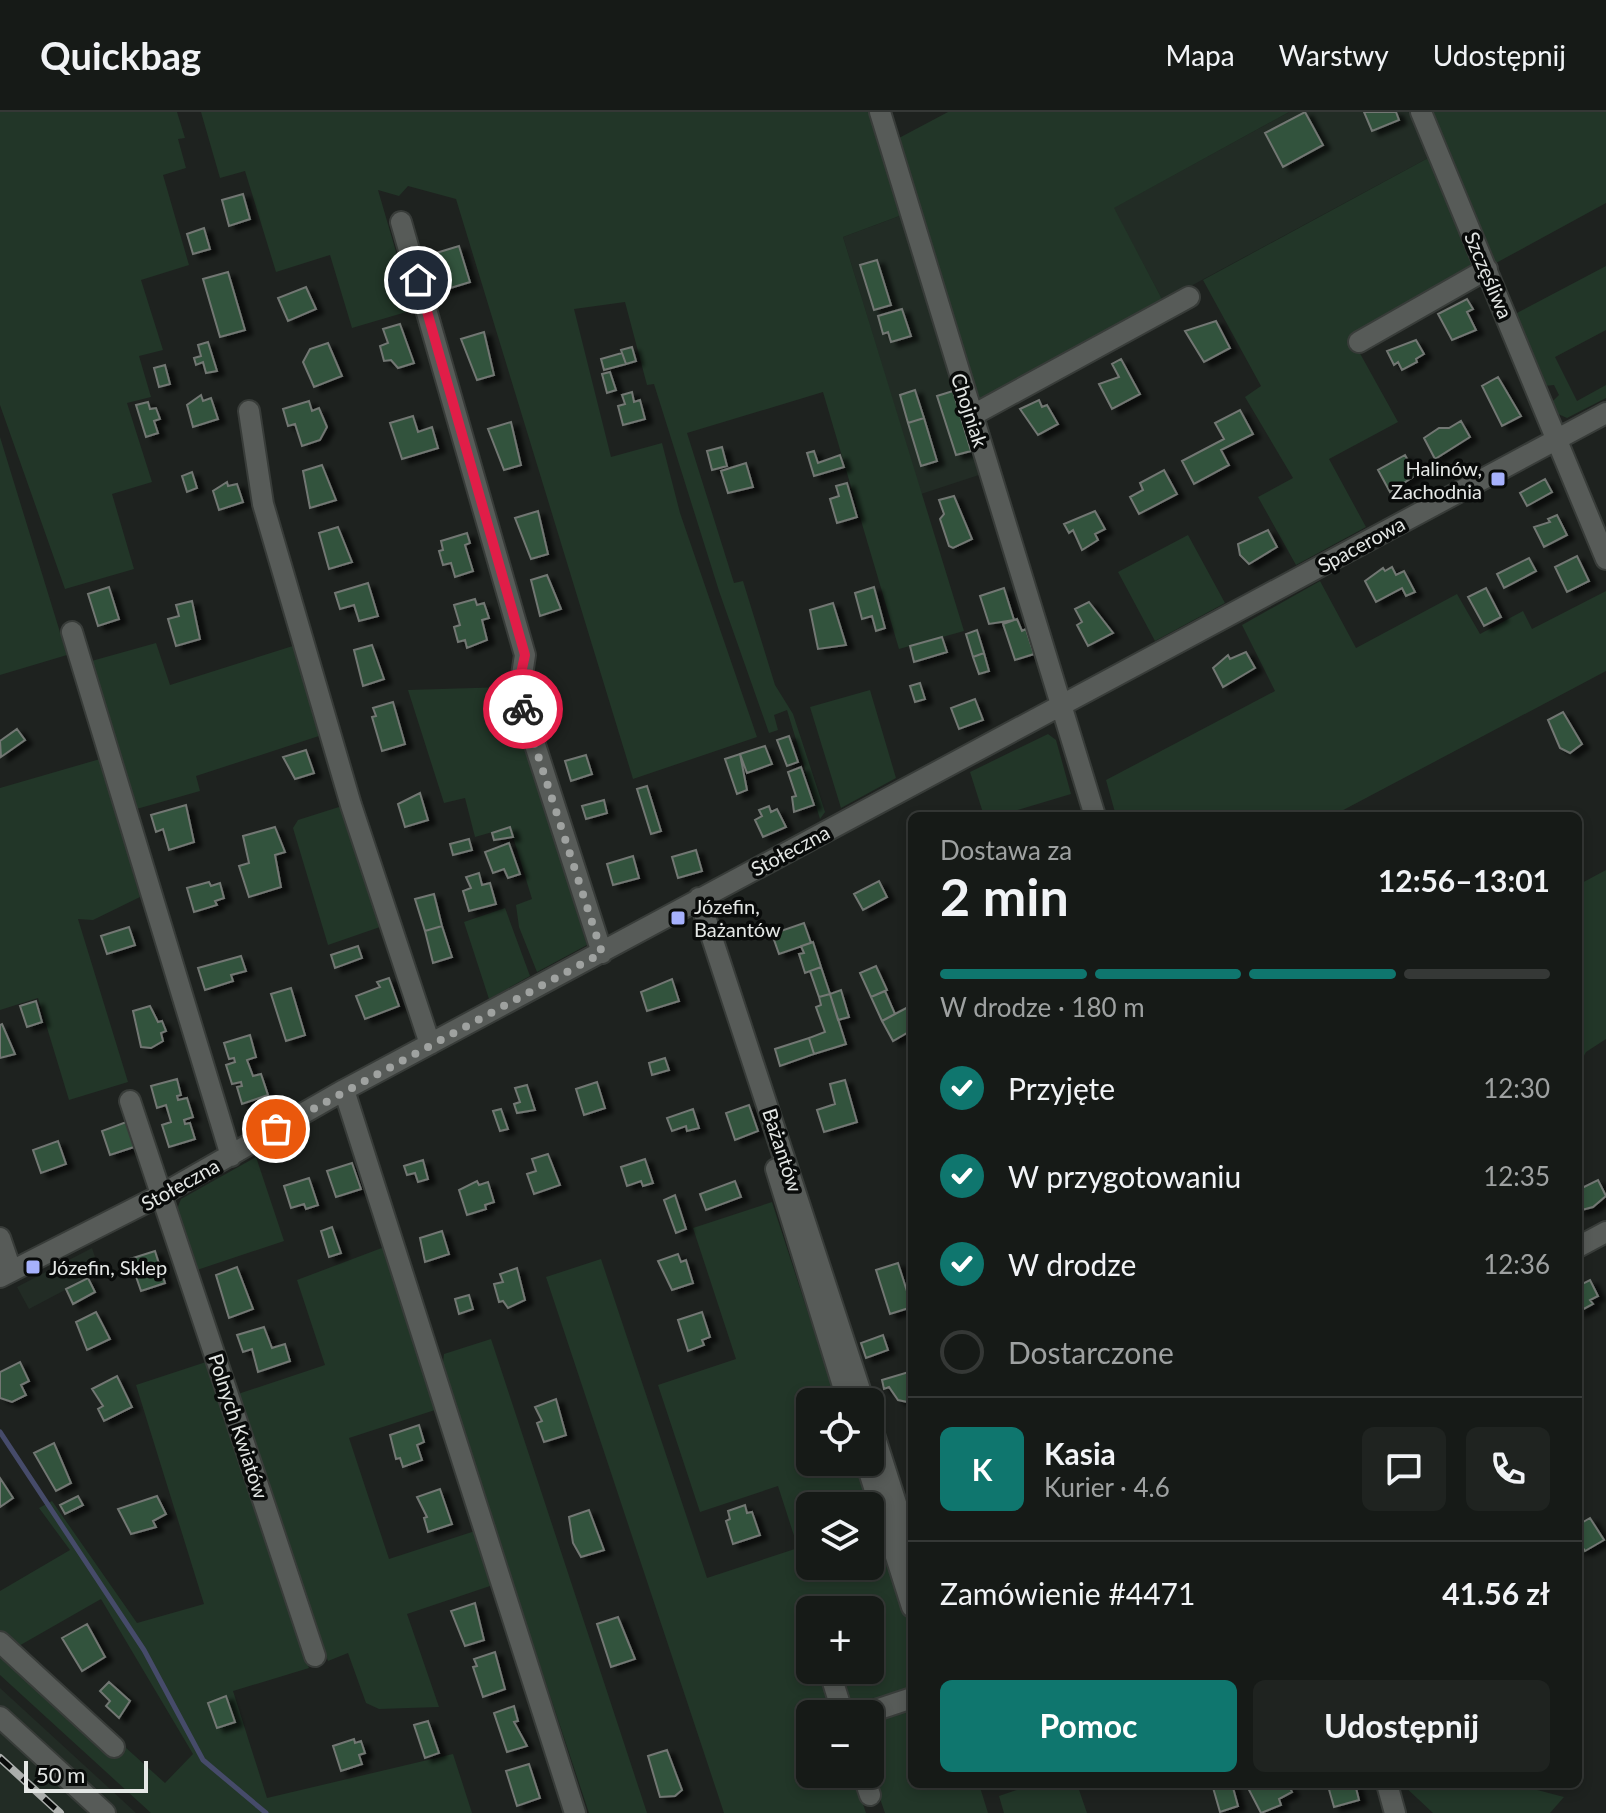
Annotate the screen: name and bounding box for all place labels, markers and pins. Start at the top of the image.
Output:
pin [384,246,452,314]
place label: Halinów, Zachodnia [1391,456,1482,503]
marker: Halinów, Zachodnia [1489,470,1507,488]
place label: Józefin, Bażantów [694,894,781,941]
marker: Józefin, Bażantów [669,909,687,927]
pin [242,1095,310,1163]
place label: Józefin, Sklep [49,1255,167,1279]
marker: Józefin, Sklep [24,1258,42,1276]

